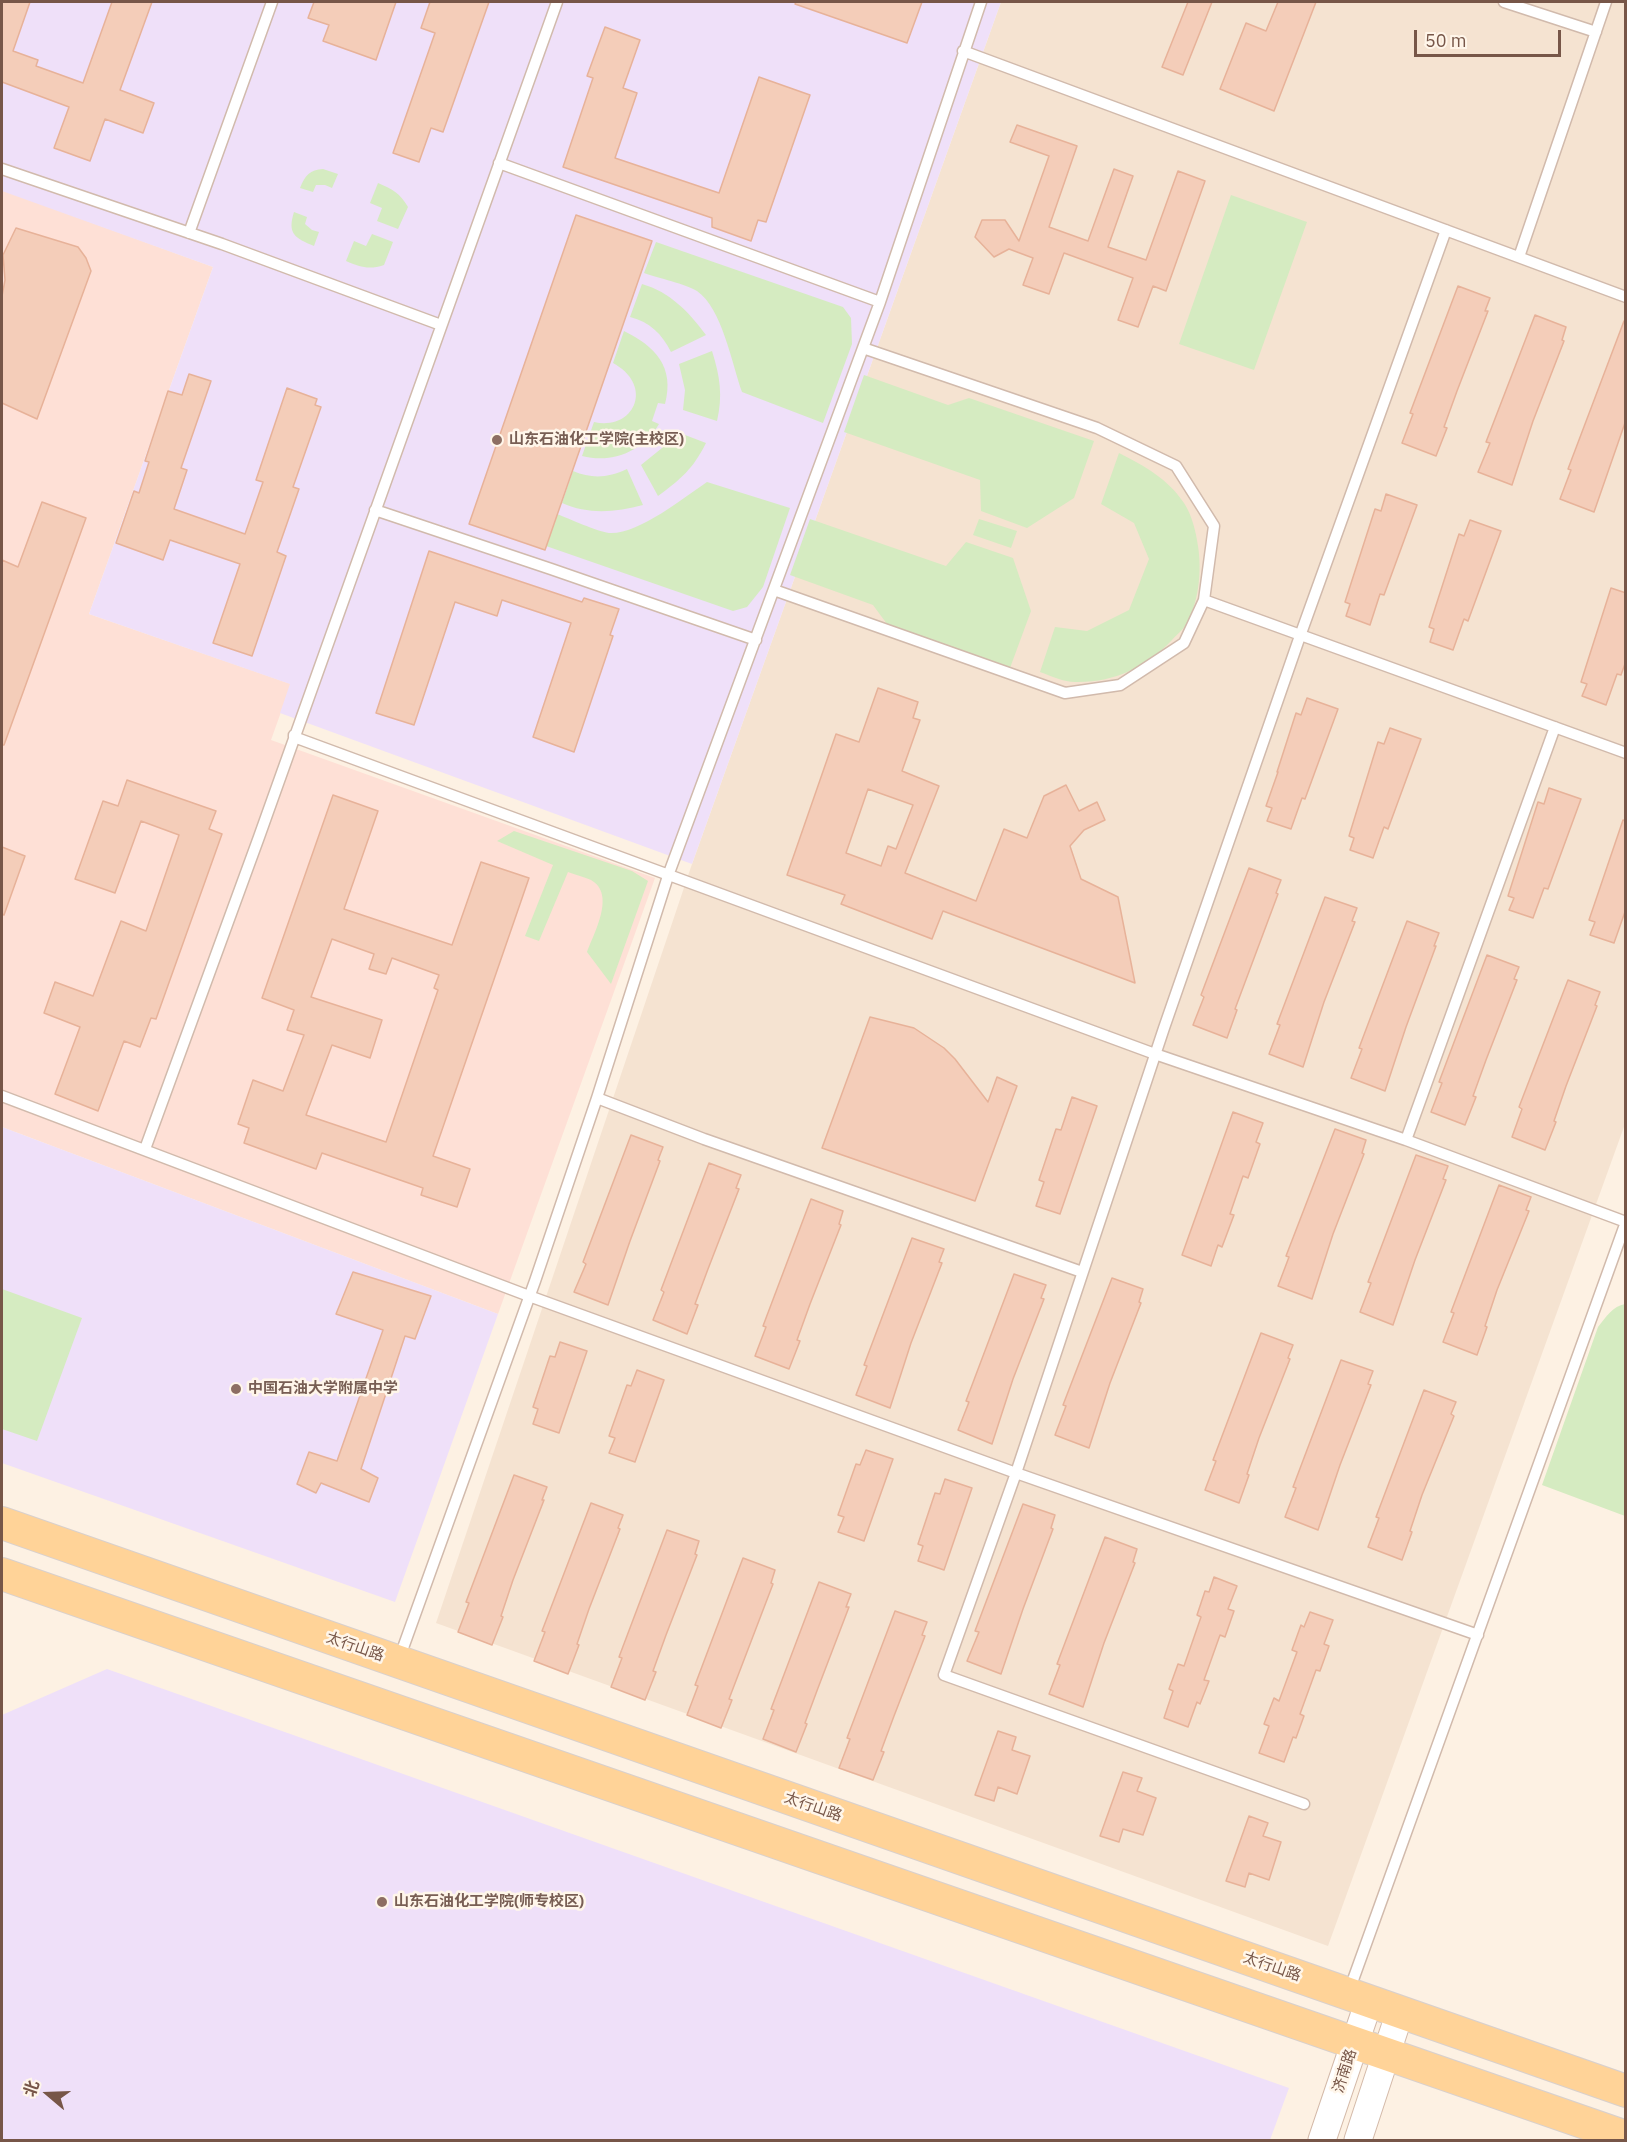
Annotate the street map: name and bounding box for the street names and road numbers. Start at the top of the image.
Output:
street label: 太行山路 [324,1629,386,1665]
street label: 太行山路 [782,1789,844,1825]
street label: 太行山路 [1241,1949,1303,1985]
street label: 济南路 [1329,2047,1361,2095]

